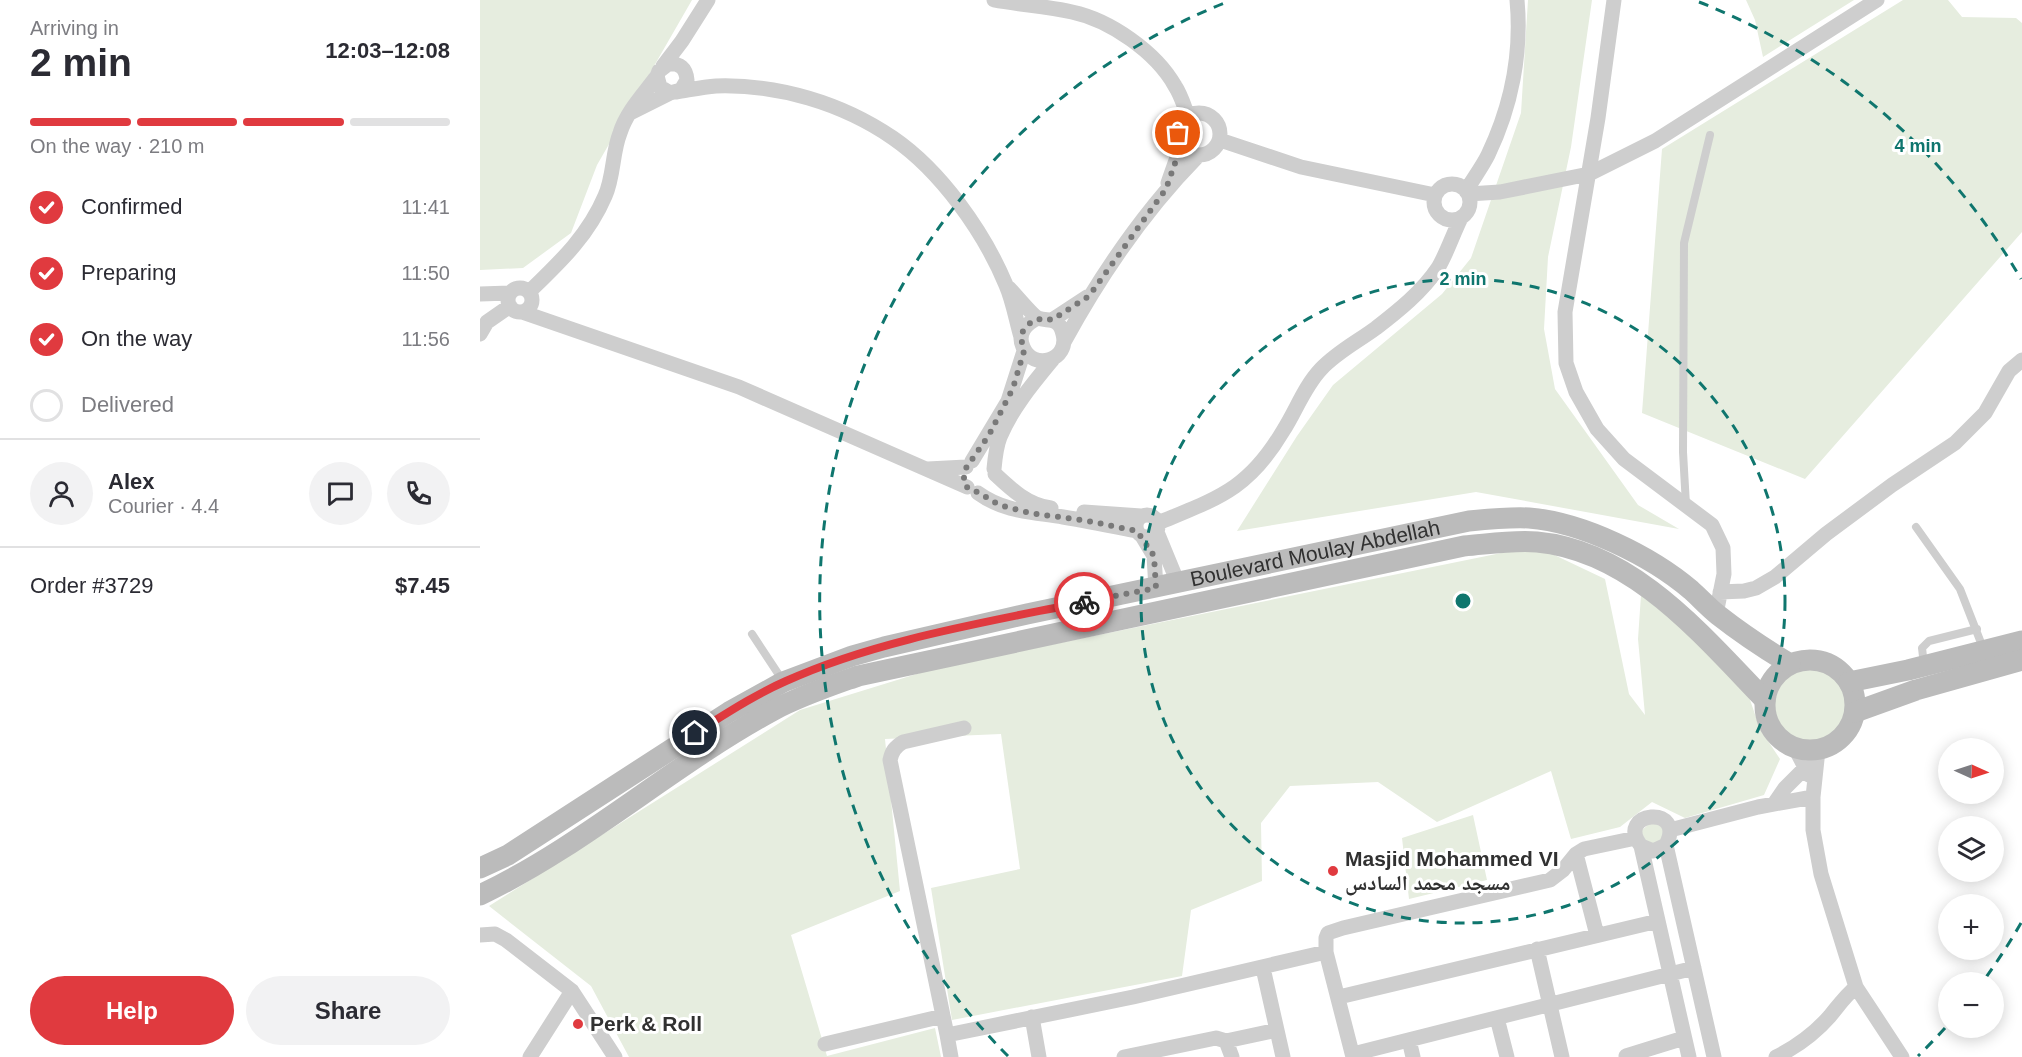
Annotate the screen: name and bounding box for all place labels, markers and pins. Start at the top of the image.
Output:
pin [1152,107,1203,158]
centre of rings [1453,591,1473,611]
pin [669,707,720,758]
place label: Masjid Mohammed VI مسجد محمد السادس [1345,847,1559,896]
marker: Masjid Mohammed VI مسجد محمد السادس [1326,864,1340,878]
place label: Perk & Roll [590,1012,702,1035]
marker: Perk & Roll [571,1017,585,1031]

